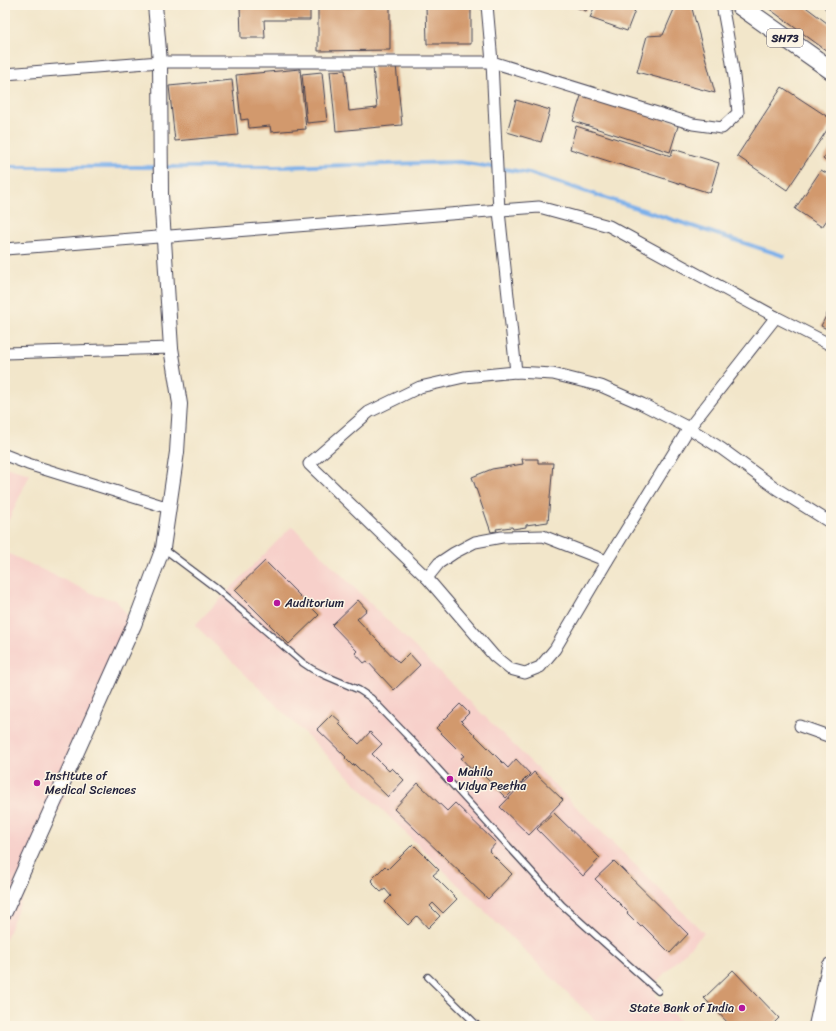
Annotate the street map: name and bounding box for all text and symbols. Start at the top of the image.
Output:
road number: SH73 [767,29,803,47]
place label: Auditorium [284,592,344,614]
marker: Auditorium [272,598,282,608]
place label: Mahila Vidya Peetha [458,761,527,797]
place label: Institute of Medical Sciences [44,765,136,801]
marker: Mahila Vidya Peetha [445,774,455,784]
marker: Institute of Medical Sciences [32,778,42,788]
place label: State Bank of India [630,997,734,1019]
marker: State Bank of India [737,1003,747,1013]

